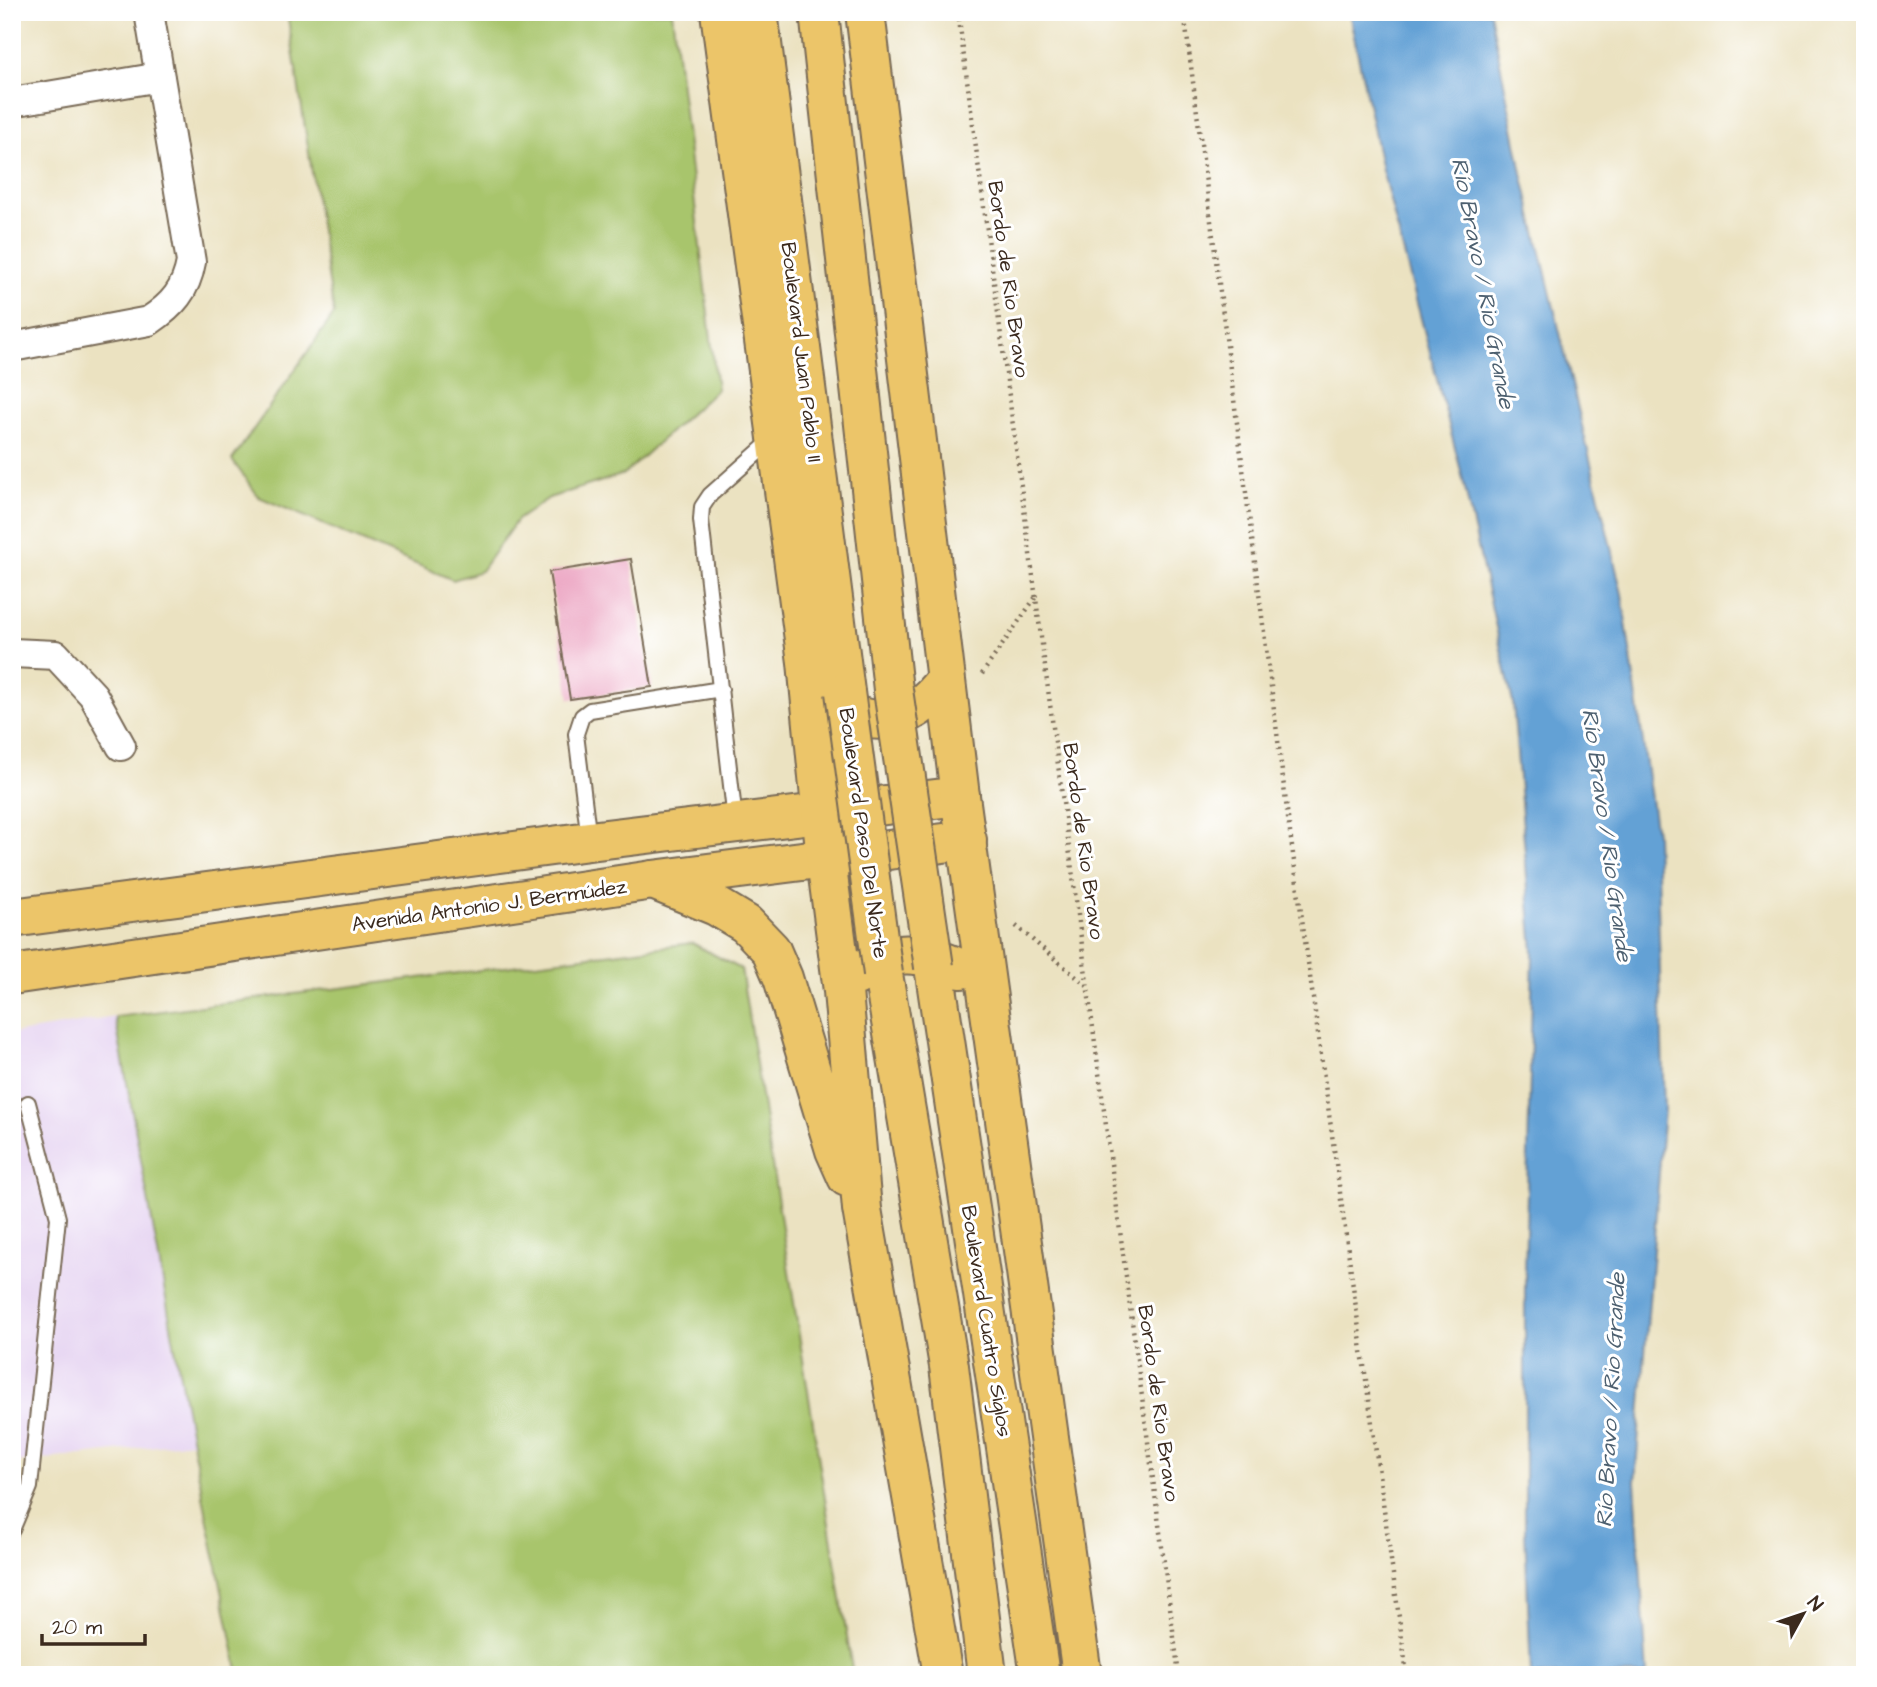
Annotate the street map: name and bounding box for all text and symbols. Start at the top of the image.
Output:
water label: Río Bravo / Rio Grande [1443,155,1523,413]
street label: Bordo de Rio Bravo [980,179,1037,379]
street label: Boulevard Juan Pablo II [774,240,829,464]
street label: Boulevard Paso Del Norte [832,706,895,960]
water label: Río Bravo / Rio Grande [1573,707,1641,965]
street label: Bordo de Rio Bravo [1055,741,1112,941]
street label: Avenida Antonio J. Bermúdez [350,872,629,939]
street label: Boulevard Cuatro Siglos [952,1203,1019,1439]
water label: Río Bravo / Rio Grande [1588,1271,1634,1528]
street label: Bordo de Rio Bravo [1130,1303,1187,1503]
north arrow [1769,1578,1839,1648]
text: N [1801,1591,1829,1617]
scale bar [42,1603,145,1647]
text: 20 m [52,1613,103,1642]

